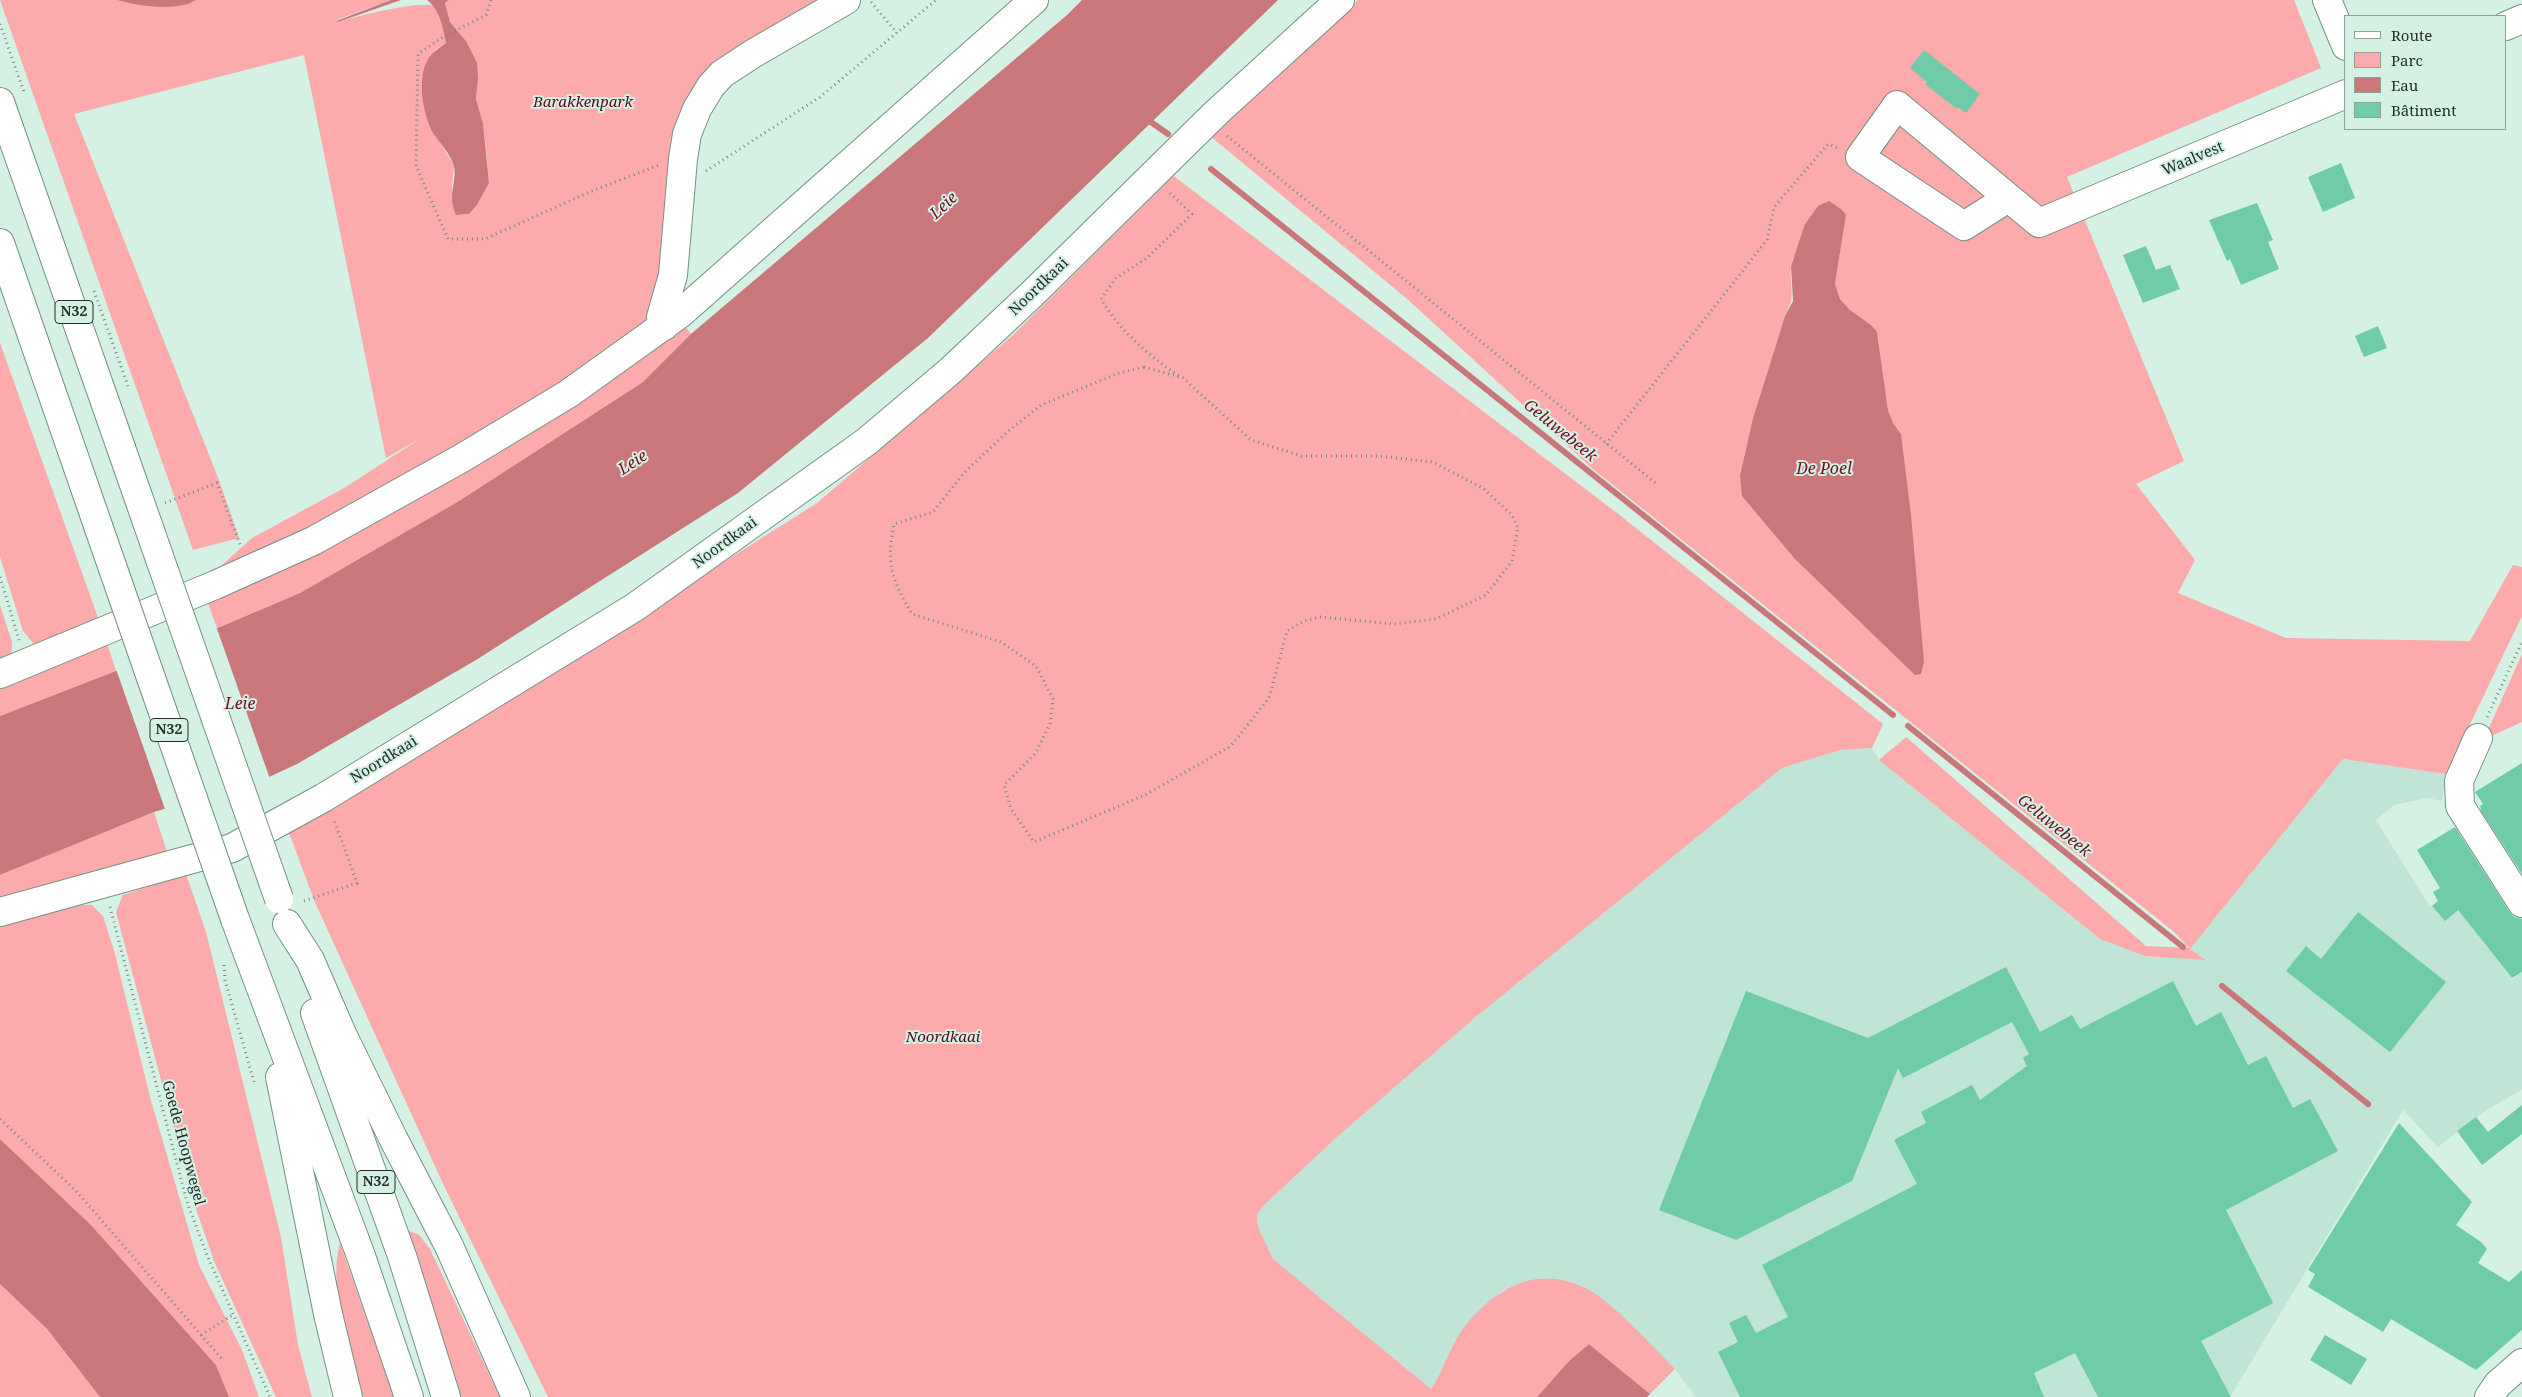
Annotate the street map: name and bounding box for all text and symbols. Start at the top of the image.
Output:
legend [2344,15,2507,130]
text: Route [2391,25,2432,45]
text: Parc [2391,50,2423,70]
text: Eau [2391,75,2418,95]
park label: Barakkenpark [533,94,633,112]
text: Bâtiment [2391,100,2457,120]
street label: Waalvest [2160,138,2226,180]
water label: Leie [926,189,962,223]
street label: Noordkaai [1006,254,1072,320]
road number: N32 [55,300,93,324]
water label: Geluwebeek [1520,396,1600,466]
water label: Leie [615,447,651,479]
water label: De Poel [1796,459,1852,479]
street label: Noordkaai [689,514,761,572]
water label: Leie [225,694,255,714]
road number: N32 [150,718,188,742]
street label: Noordkaai [347,732,421,788]
water label: Geluwebeek [2014,791,2094,861]
park label: Noordkaai [906,1029,980,1047]
street label: Goede Hoopwegel [158,1079,208,1207]
road number: N32 [357,1170,395,1194]

